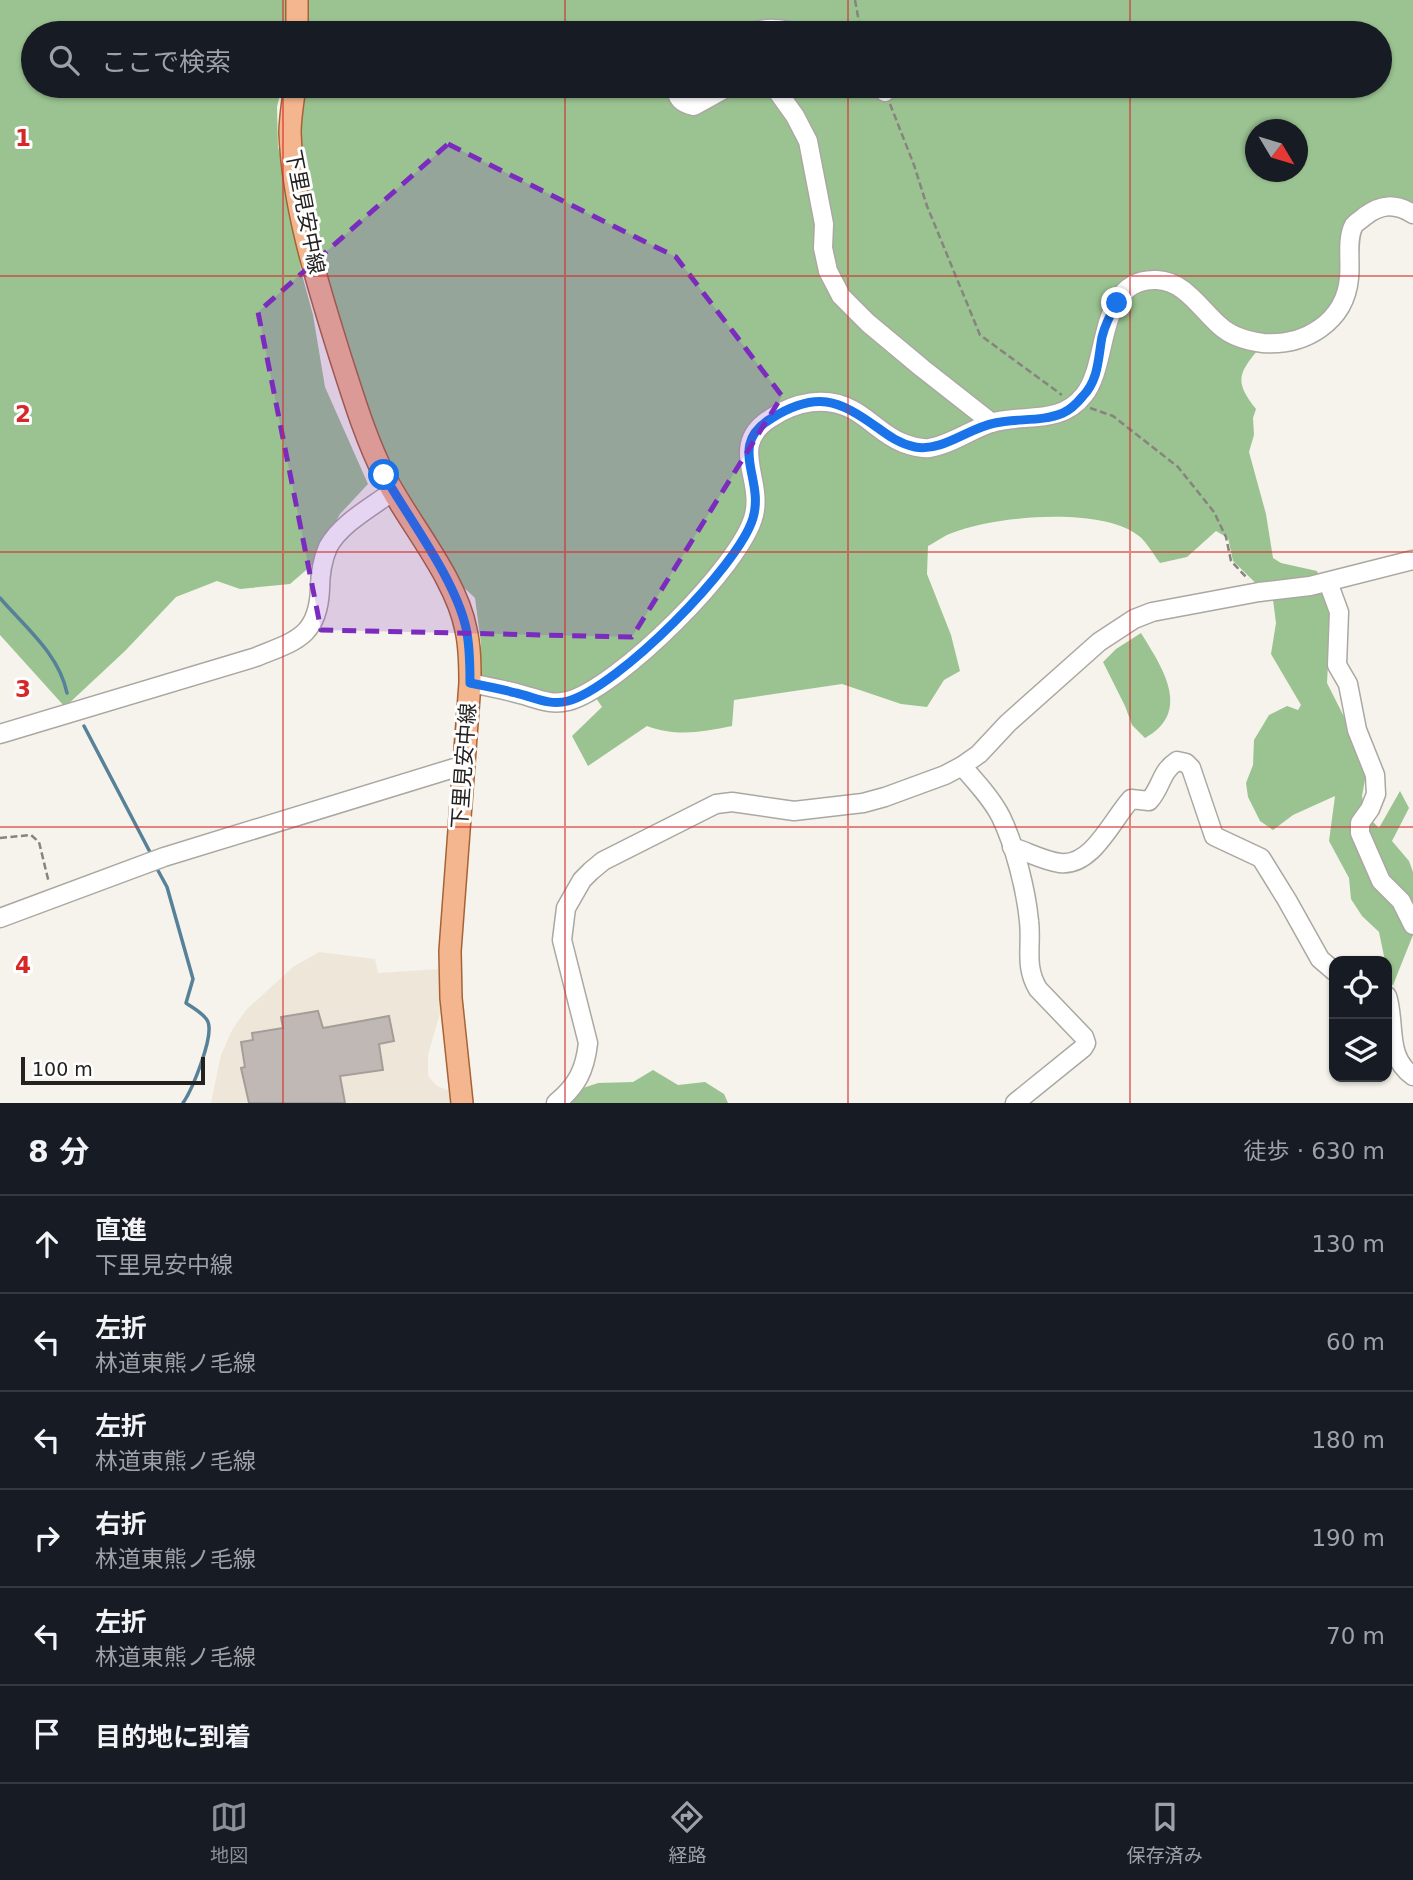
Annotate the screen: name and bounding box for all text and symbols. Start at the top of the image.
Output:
search box [21,21,1392,98]
icon: search [45,41,83,79]
text: ここで検索 [101,47,231,77]
north arrow [1245,119,1308,182]
text: 1 [15,125,31,151]
street label: 下里見安中線 [281,148,329,276]
route end [1101,287,1132,318]
text: 2 [15,401,31,427]
route start [368,459,399,490]
text: 3 [15,676,31,702]
street label: 下里見安中線 [448,702,480,830]
text: 4 [15,952,31,978]
map controls [1329,956,1392,1082]
button: locate [1329,956,1392,1019]
button: layers [1329,1019,1392,1082]
scale bar [21,1054,205,1086]
text: 100 m [32,1058,93,1080]
text: 8 分 [28,1134,89,1169]
text: 徒歩 · 630 m [1243,1138,1385,1164]
text: 直進 [95,1215,147,1245]
icon: ahead [28,1225,66,1263]
text: 130 m [1311,1231,1385,1257]
text: 下里見安中線 [95,1252,233,1278]
text: 左折 [95,1313,147,1343]
icon: left [28,1323,66,1361]
text: 60 m [1326,1329,1385,1355]
text: 林道東熊ノ毛線 [95,1350,256,1376]
text: 左折 [95,1411,147,1441]
icon: left [28,1421,66,1459]
text: 180 m [1311,1427,1385,1453]
text: 林道東熊ノ毛線 [95,1448,256,1474]
text: 右折 [95,1509,147,1539]
icon: right [28,1519,66,1557]
text: 190 m [1311,1525,1385,1551]
text: 林道東熊ノ毛線 [95,1546,256,1572]
text: 左折 [95,1607,147,1637]
icon: left [28,1617,66,1655]
text: 70 m [1326,1623,1385,1649]
text: 林道東熊ノ毛線 [95,1644,256,1670]
icon: arrive [28,1715,66,1753]
text: 目的地に到着 [95,1722,251,1752]
tab: 地図 [210,1798,248,1867]
tab: 経路 [668,1798,707,1867]
tab: 保存済み [1127,1798,1203,1867]

